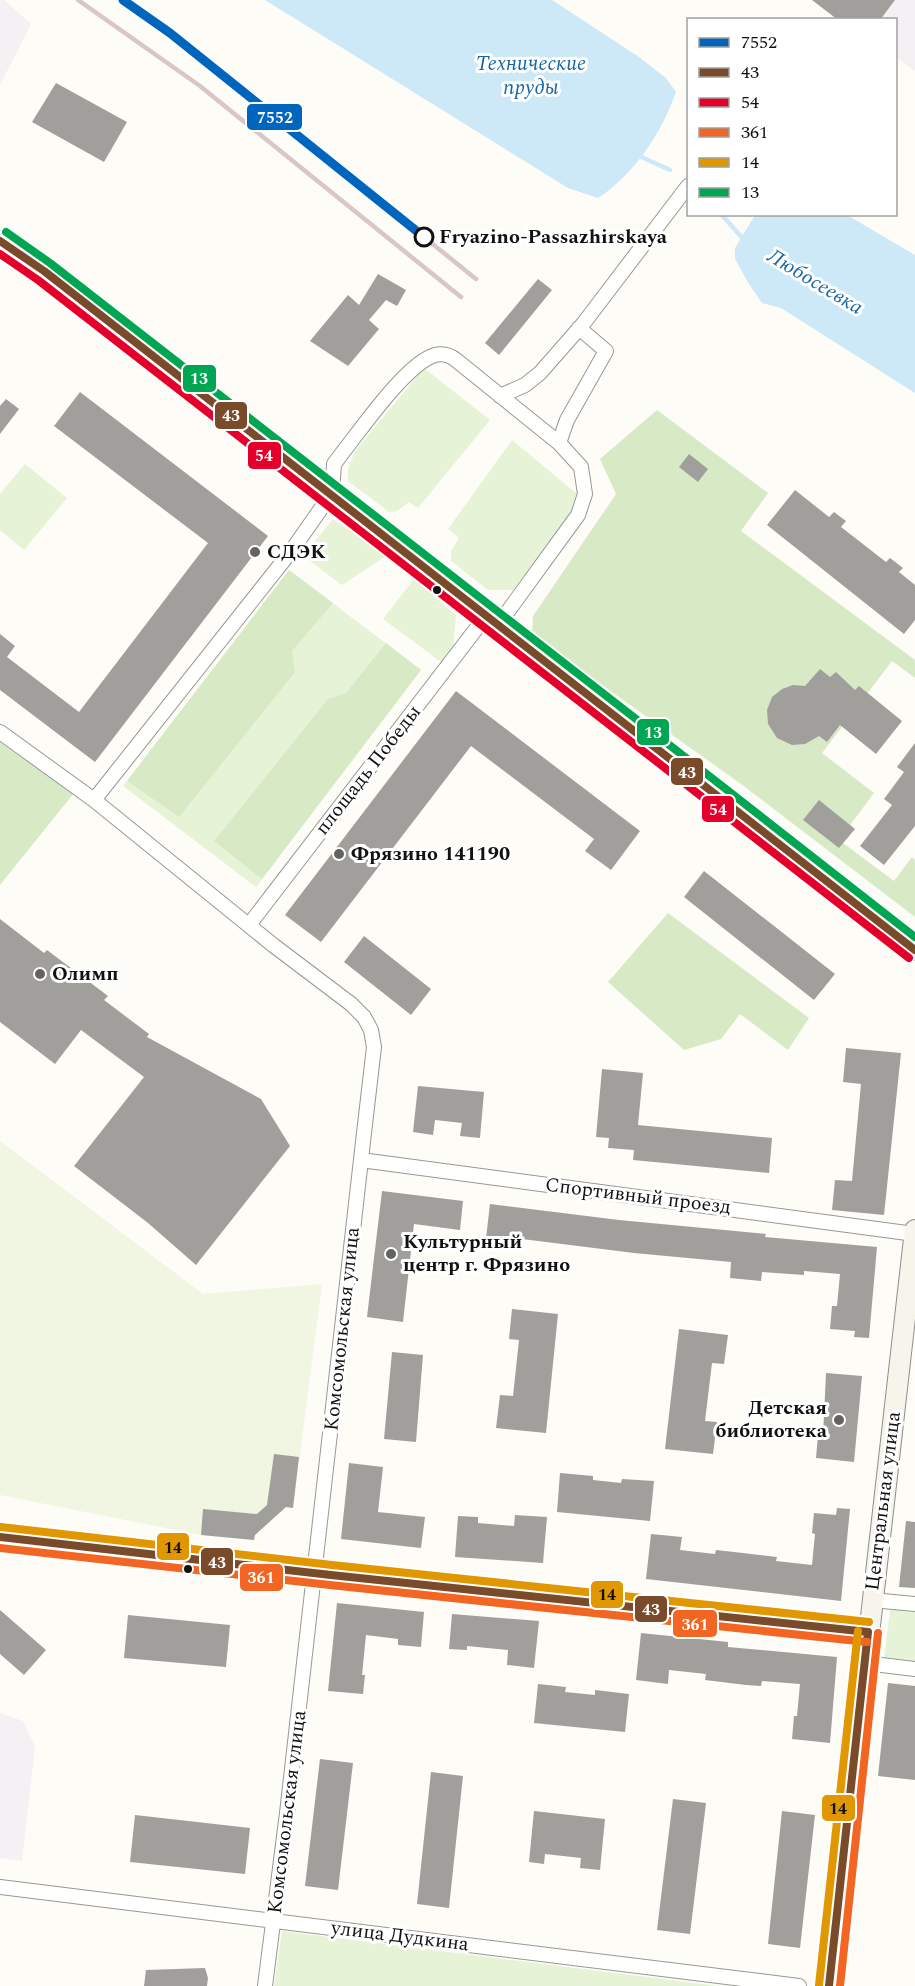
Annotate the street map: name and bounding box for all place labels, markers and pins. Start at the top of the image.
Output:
place label: Fryazino-Passazhirskaya [439,222,668,252]
marker: Fryazino-Passazhirskaya [414,227,434,247]
place label: СДЭК [267,537,326,567]
marker: СДЭК [248,545,262,559]
unlabelled marker [431,584,443,596]
place label: Фрязино 141190 [351,839,510,869]
marker: Фрязино 141190 [332,847,346,861]
place label: Олимп [52,959,119,989]
marker: Олимп [33,967,47,981]
place label: Культурный центр г. Фрязино [403,1227,570,1280]
marker: Культурный центр г. Фрязино [384,1247,398,1261]
place label: Детская библиотека [716,1393,828,1446]
marker: Детская библиотека [832,1413,846,1427]
unlabelled marker [182,1563,194,1575]

